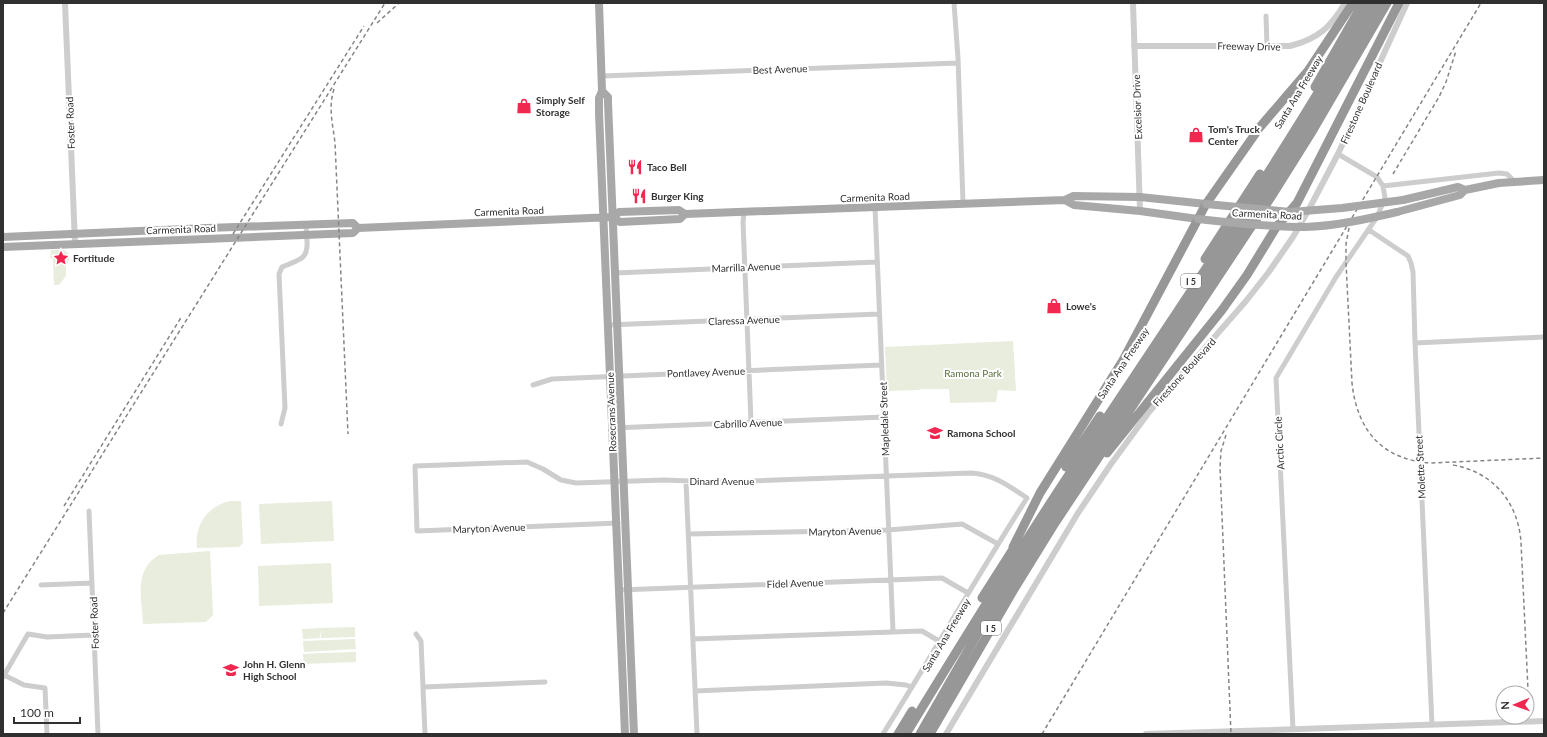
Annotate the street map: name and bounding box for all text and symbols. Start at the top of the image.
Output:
street label: Freeway Drive [1217,39,1281,53]
street label: Santa Ana Freeway [1271,52,1325,131]
street label: Firestone Boulevard [1338,60,1384,146]
street label: Best Avenue [752,62,808,76]
street label: Excelsior Drive [1130,74,1144,140]
place label: Simply Self Storage [536,94,585,118]
street label: Foster Road [63,97,77,149]
shop icon: Simply Self Storage [515,97,533,115]
place label: Tom's Truck Center [1208,123,1260,147]
shop icon: Tom's Truck Center [1187,126,1205,144]
restaurant icon: Taco Bell [626,158,644,176]
place label: Taco Bell [647,161,687,173]
restaurant icon: Burger King [630,187,648,205]
place label: Burger King [651,190,704,202]
street label: Carmenita Road [840,190,910,204]
street label: Carmenita Road [474,204,544,218]
street label: Carmenita Road [1232,206,1302,222]
street label: Carmenita Road [146,222,216,236]
place icon: Fortitude [52,249,70,267]
place label: Fortitude [73,252,115,264]
street label: Marrilla Avenue [711,260,781,274]
road number: I 5 [1181,274,1201,288]
shop icon: Lowe's [1045,297,1063,315]
place label: Lowe's [1066,300,1097,312]
street label: Claressa Avenue [708,313,780,327]
street label: Santa Ana Freeway [1095,324,1152,401]
street label: Firestone Boulevard [1150,335,1218,409]
street label: Pontlavey Avenue [667,365,745,379]
park label: Ramona Park [944,367,1003,379]
street label: Rosecrans Avenue [604,372,618,452]
street label: Mapledale Street [877,381,891,456]
street label: Cabrillo Avenue [713,416,783,430]
street label: Arctic Circle [1272,416,1286,470]
school or university icon: Ramona School [926,424,944,442]
place label: Ramona School [947,427,1016,439]
street label: Molette Street [1412,435,1428,499]
street label: Dinard Avenue [690,475,754,487]
street label: Maryton Avenue [452,521,526,535]
street label: Maryton Avenue [808,524,882,538]
street label: Fidel Avenue [767,576,823,590]
street label: Santa Ana Freeway [919,595,973,674]
street label: Foster Road [87,597,101,649]
road number: I 5 [981,621,1001,635]
place label: John H. Glenn High School [243,658,306,682]
school or university icon: John H. Glenn High School [222,661,240,679]
north arrow [1495,685,1535,725]
scale bar [14,699,80,725]
text: N [1498,701,1511,710]
text: 100 m [20,705,54,720]

